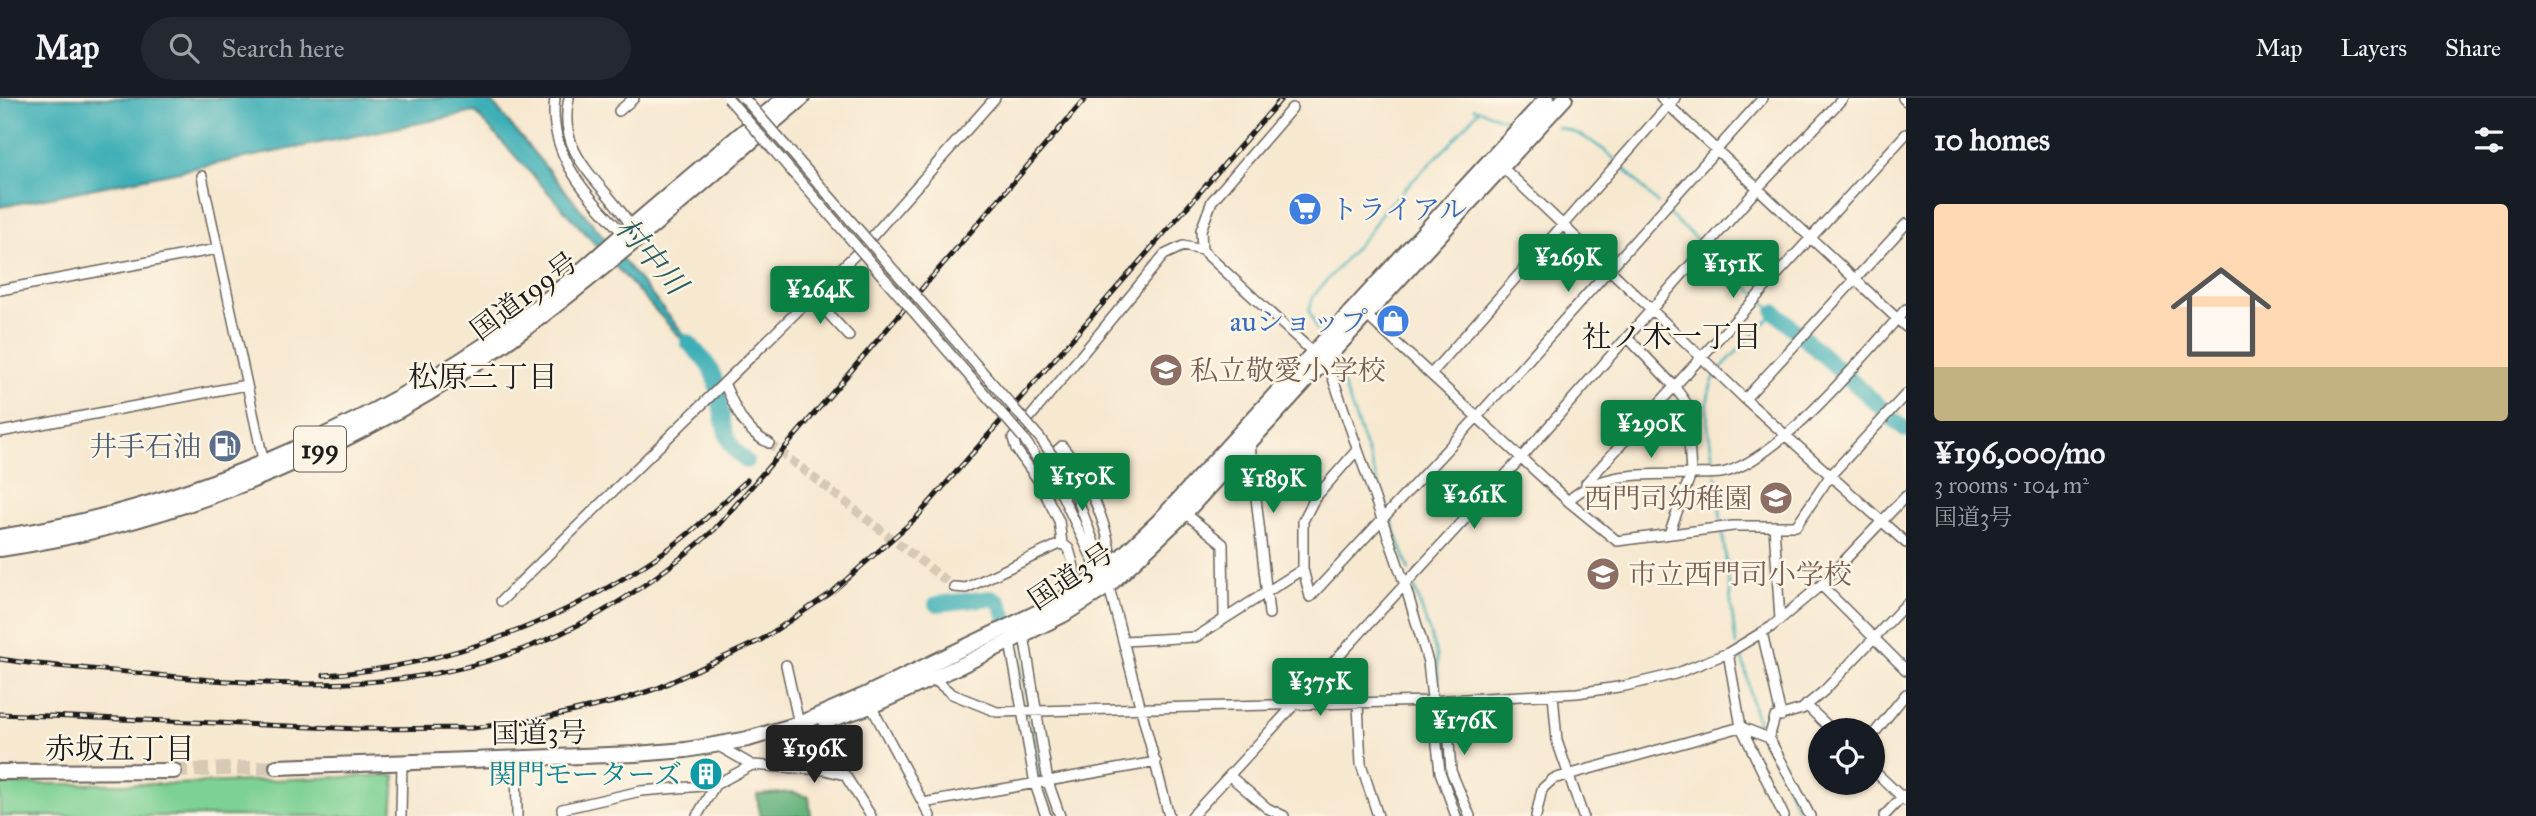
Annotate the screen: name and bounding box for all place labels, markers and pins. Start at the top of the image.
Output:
supermarket icon: トライアル [1286,190,1324,228]
place label: トライアル [1330,192,1467,227]
pin: ¥269K [1519,234,1617,294]
pin: ¥151K [1684,240,1782,300]
pin: ¥264K [771,266,869,326]
shop icon: auショップ [1374,302,1412,340]
place label: auショップ [1230,304,1368,339]
school or university icon: 私立敬愛小学校 [1147,351,1185,389]
place label: 私立敬愛小学校 [1190,353,1386,388]
pin: ¥290K [1602,400,1700,460]
fuel station icon: 井手石油 [206,427,244,465]
place label: 井手石油 [89,429,201,464]
pin: ¥150K [1033,454,1131,513]
pin: ¥189K [1224,456,1322,515]
pin: ¥261K [1425,472,1523,531]
school or university icon: 西門司幼稚園 [1757,479,1795,517]
place label: 西門司幼稚園 [1584,481,1752,516]
school or university icon: 市立西門司小学校 [1584,555,1622,593]
place label: 市立西門司小学校 [1628,557,1852,592]
pin: ¥375K [1271,658,1369,718]
pin: ¥176K [1415,698,1513,757]
pin: ¥196K [765,726,863,785]
building icon: 関門モーターズ [687,755,725,793]
place label: 関門モーターズ [489,757,682,792]

